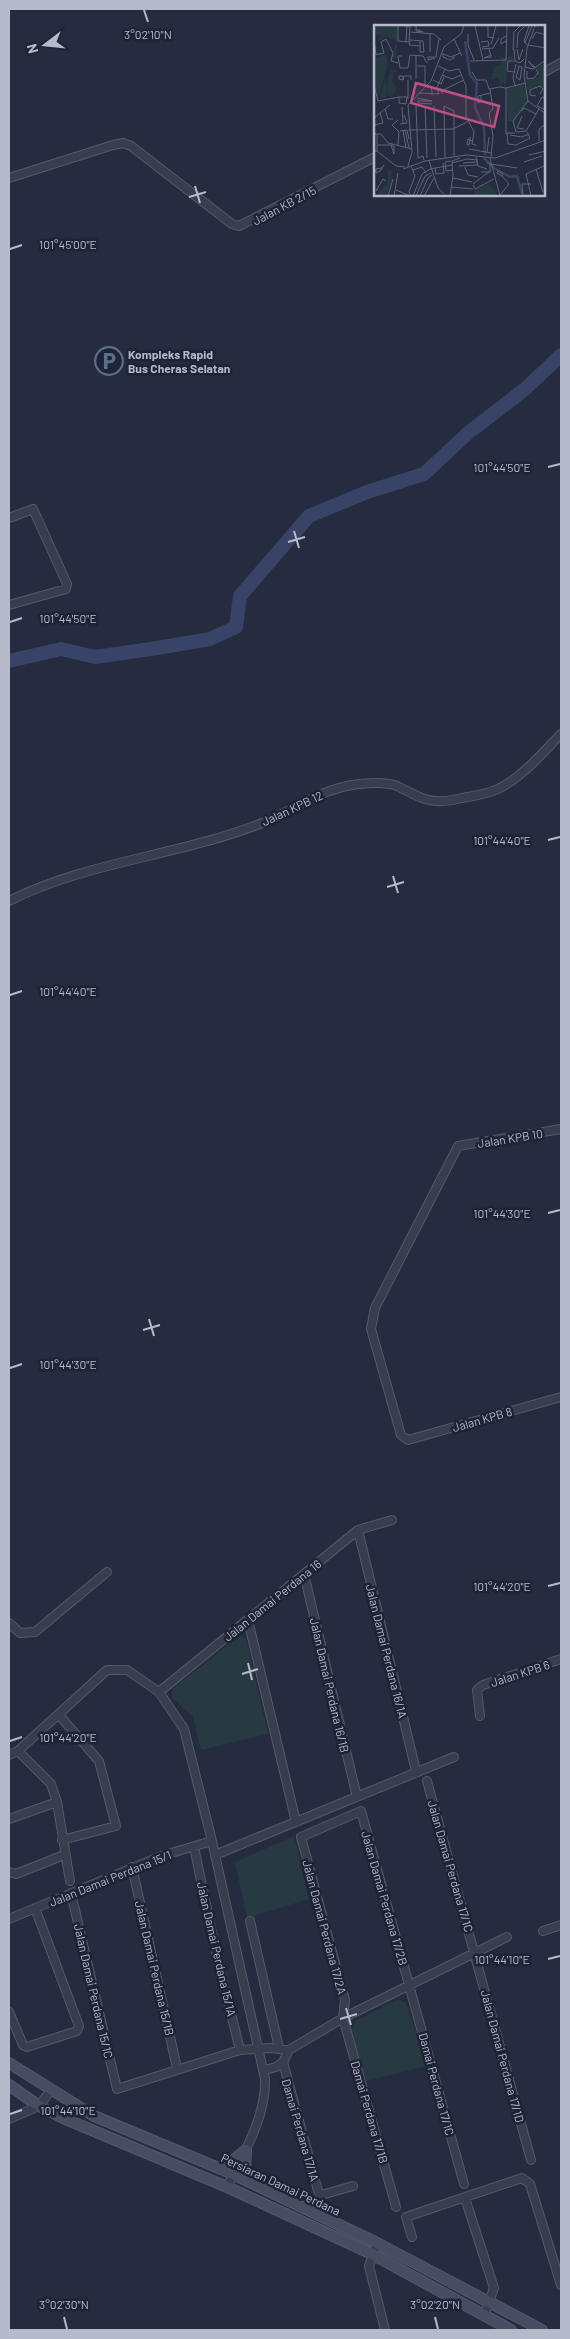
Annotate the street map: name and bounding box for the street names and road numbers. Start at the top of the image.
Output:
street label: Jalan KB 2/15 [250,182,318,228]
street label: Jalan KPB 12 [259,788,325,828]
street label: Jalan KPB 10 [476,1126,544,1150]
street label: Jalan KPB 8 [451,1404,513,1434]
street label: Jalan Damai Perdana 16 [220,1556,324,1644]
street label: Jalan Damai Perdana 16/1A [364,1582,410,1720]
street label: Jalan Damai Perdana 16/1B [308,1616,352,1754]
street label: Jalan KPB 6 [489,1657,551,1689]
street label: Jalan Damai Perdana 17/1C [425,1798,477,1934]
street label: Jalan Damai Perdana 17/2B [359,1829,411,1967]
street label: Jalan Damai Perdana 15/1 [47,1847,173,1909]
street label: Jalan Damai Perdana 17/2A [300,1858,350,1996]
street label: Jalan Damai Perdana 15/1A [195,1880,239,2018]
street label: Jalan Damai Perdana 15/1B [133,1899,177,2037]
street label: Jalan Damai Perdana 15/1C [72,1922,116,2060]
street label: Jalan Damai Perdana 17/1D [479,1988,527,2124]
street label: Damai Perdana 17/1C [417,2031,457,2137]
street label: Damai Perdana 17/1B [349,2059,391,2165]
street label: Damai Perdana 17/1A [280,2077,322,2183]
street label: Persiaran Damai Perdana [219,2150,343,2218]

